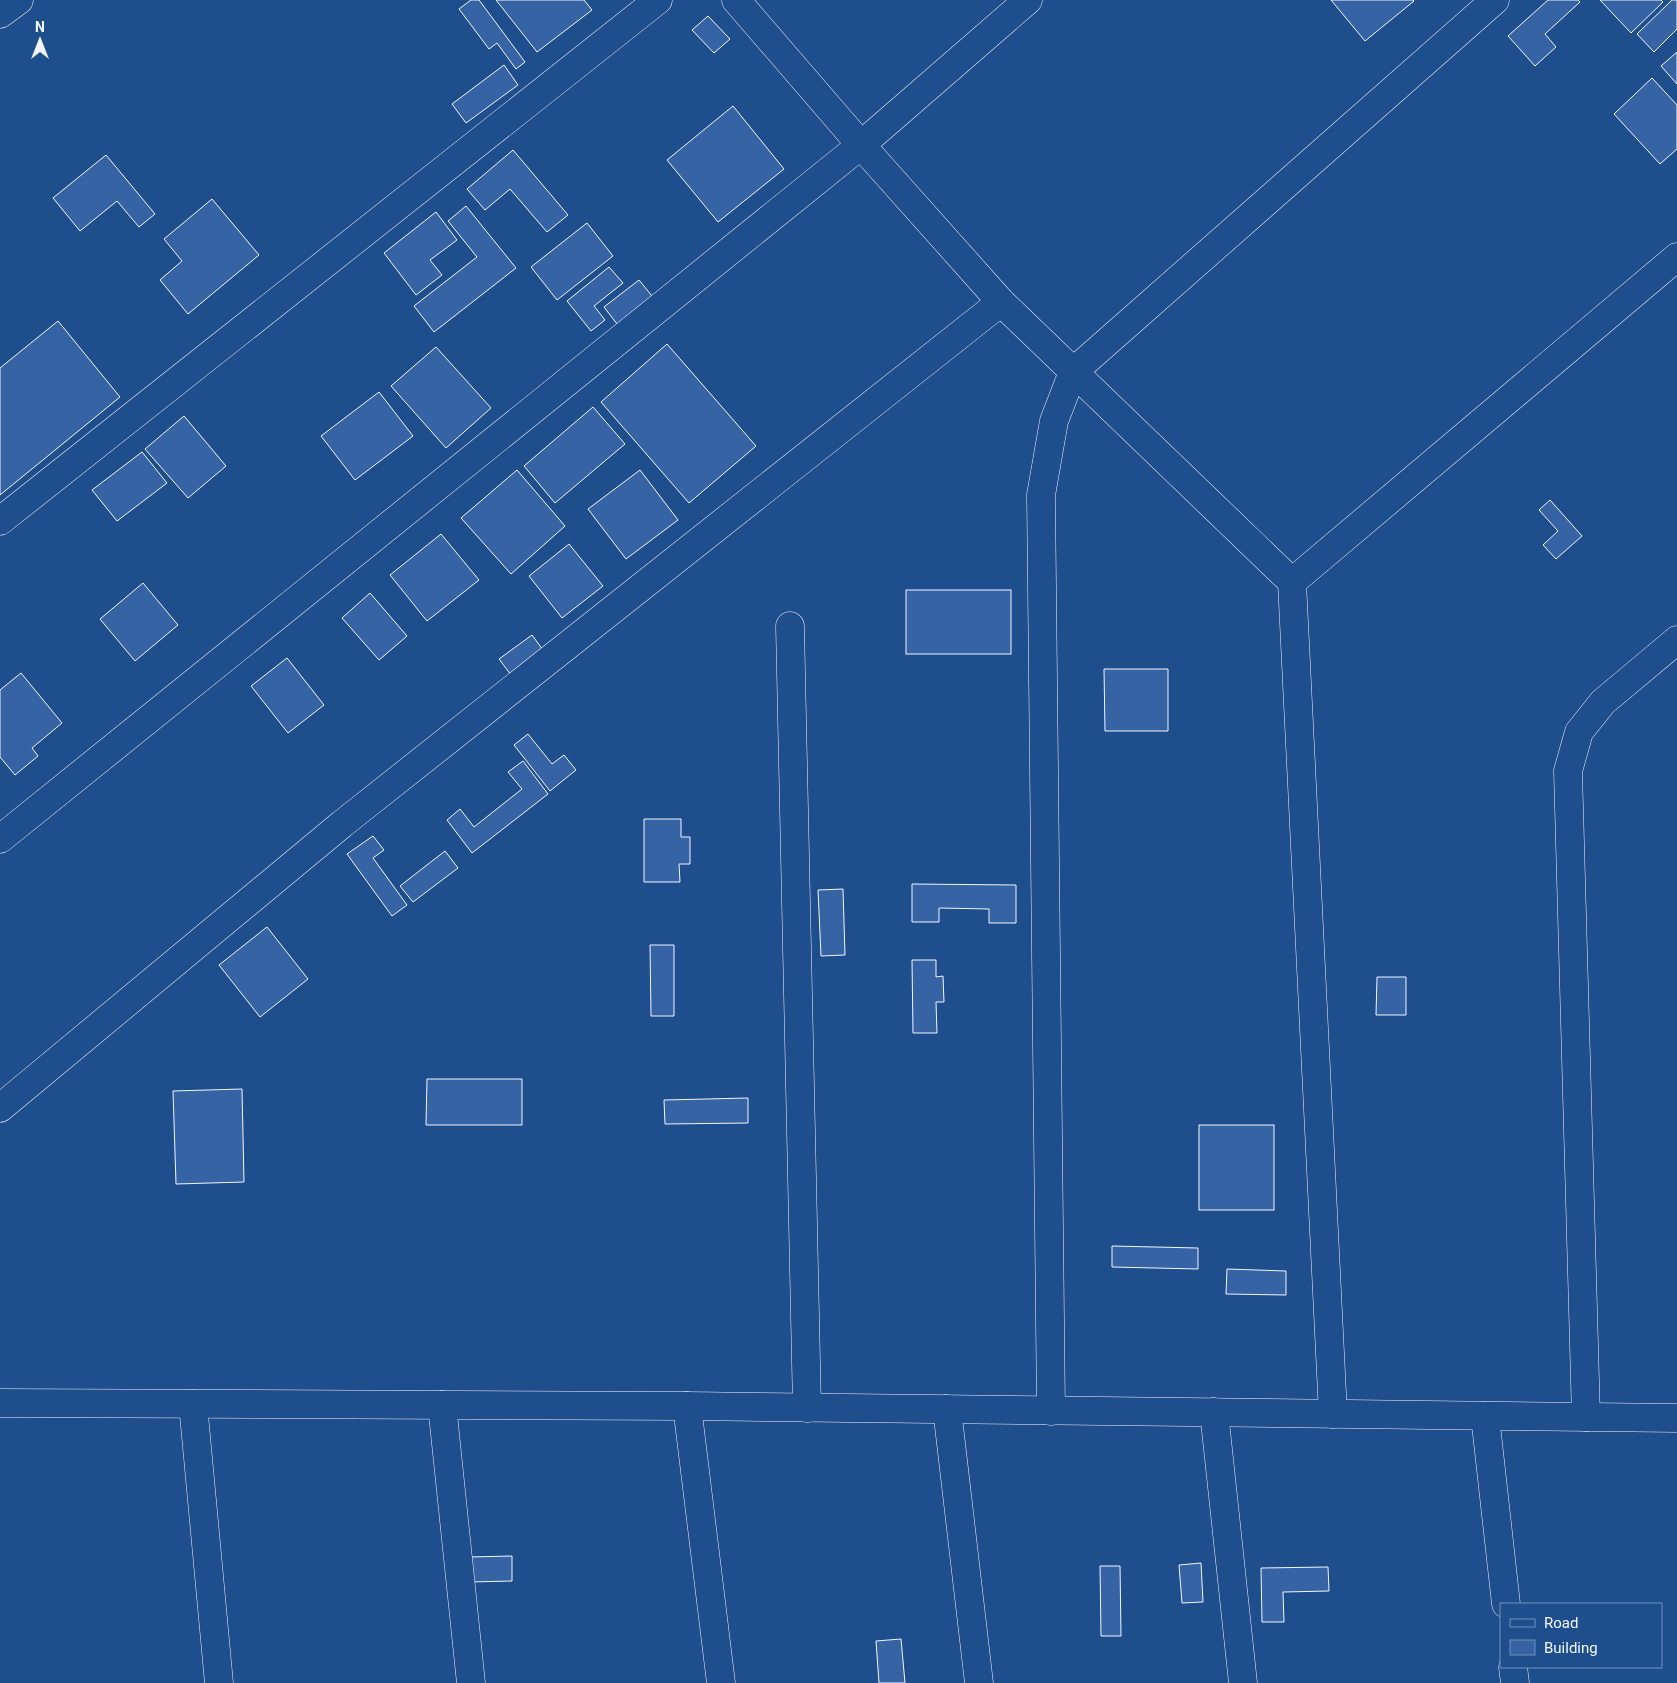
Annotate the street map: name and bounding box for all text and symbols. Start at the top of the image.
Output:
north arrow [15,15,65,65]
text: N [35,19,45,35]
legend [1500,1603,1662,1668]
text: Road [1544,1614,1578,1632]
text: Building [1544,1639,1598,1657]

